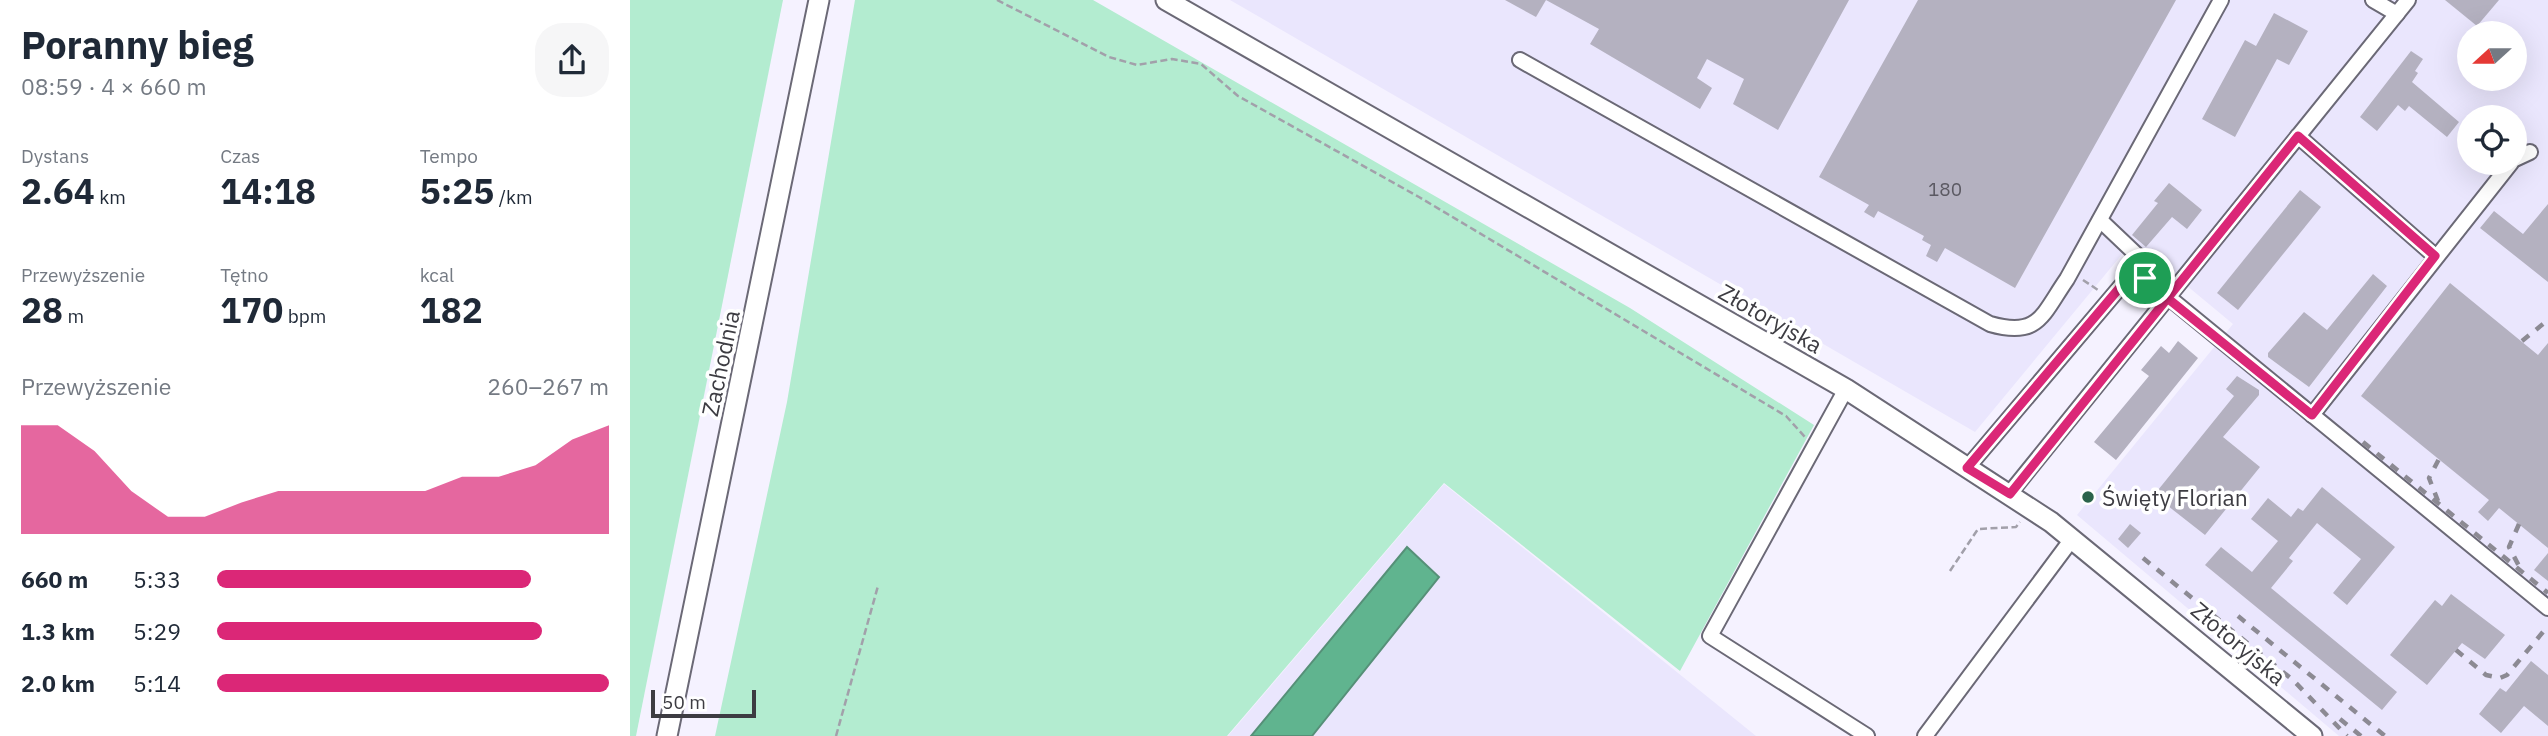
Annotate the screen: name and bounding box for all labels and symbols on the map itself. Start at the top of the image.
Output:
north arrow [2457,21,2527,91]
house number: 180 [1928,177,1962,201]
pin [2115,248,2175,308]
street label: Złotoryjska [1714,276,1828,360]
street label: Zachodnia [694,307,746,419]
place label: Święty Florian [2102,482,2248,512]
marker: Święty Florian [2080,489,2096,505]
street label: Złotoryjska [2185,595,2293,691]
scale bar [651,687,756,719]

